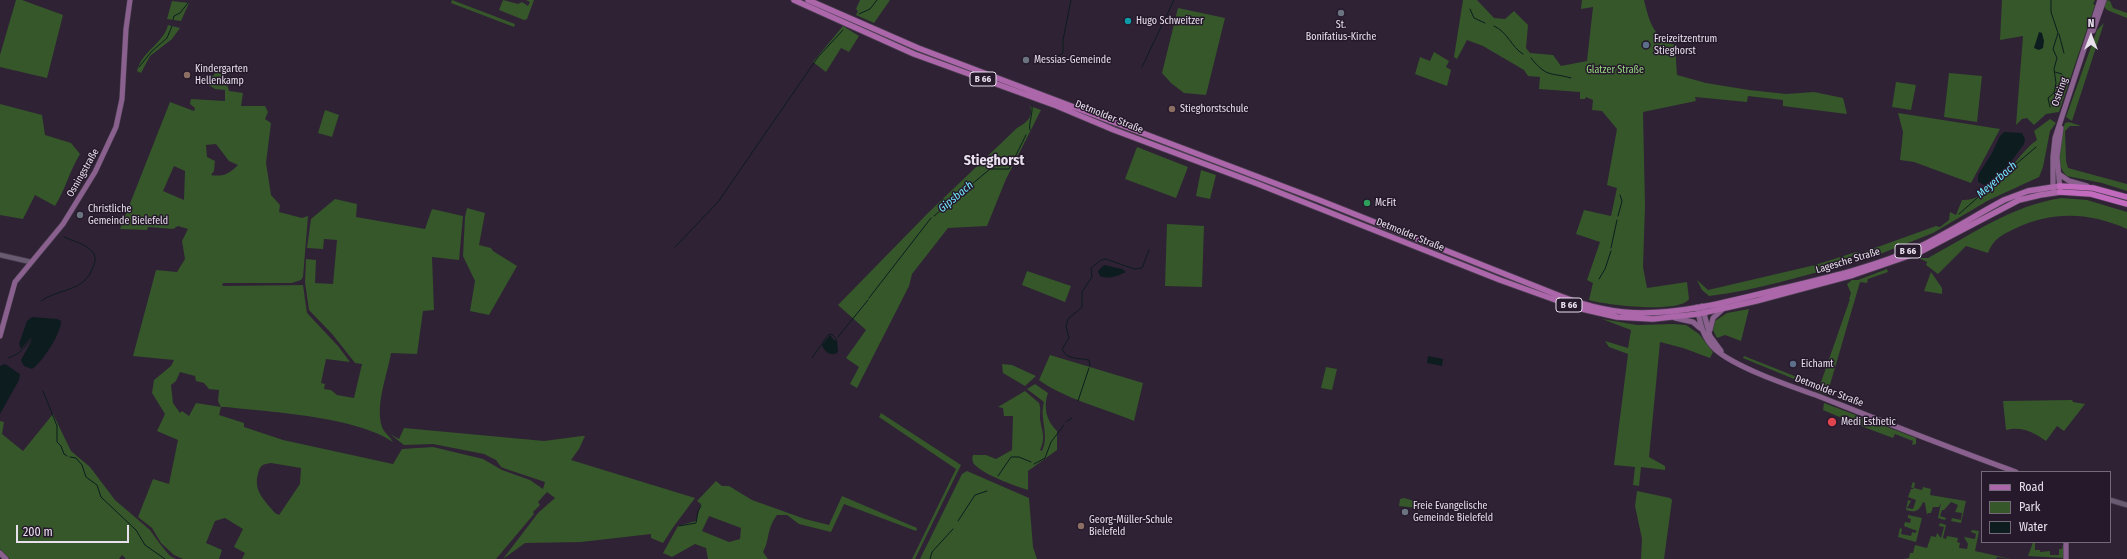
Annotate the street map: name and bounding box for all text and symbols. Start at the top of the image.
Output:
marker: St. Bonifatius-Kirche [1336,8,1346,18]
place label: Hugo Schweitzer [1136,15,1204,27]
marker: Hugo Schweitzer [1123,16,1133,26]
north arrow [2071,16,2111,56]
text: N [2088,17,2094,30]
place label: St. Bonifatius-Kirche [1306,19,1376,42]
place label: Freizeitzentrum Stieghorst [1654,33,1717,56]
marker: Freizeitzentrum Stieghorst [1641,40,1651,50]
place label: Messias-Gemeinde [1034,54,1111,66]
marker: Messias-Gemeinde [1021,55,1031,65]
place label: Kindergarten Hellenkamp [195,63,248,86]
park label: Glatzer Straße [1586,64,1644,76]
marker: Kindergarten Hellenkamp [182,70,192,80]
road number: B 66 [970,72,996,86]
street label: Ostring [2049,76,2071,108]
street label: Detmolder Straße [1073,98,1145,136]
place label: Stieghorstschule [1180,103,1248,115]
marker: Stieghorstschule [1167,104,1177,114]
street label: Osningstraße [64,147,102,199]
district label: Stieghorst [964,153,1024,169]
water label: Meyerbach [1974,159,2020,201]
water label: Gipsbach [936,179,976,215]
place label: McFit [1375,197,1396,209]
marker: McFit [1362,198,1372,208]
place label: Christliche Gemeinde Bielefeld [88,203,168,226]
marker: Christliche Gemeinde Bielefeld [75,210,85,220]
street label: Detmolder Straße [1374,216,1446,254]
road number: B 66 [1895,244,1921,258]
street label: Lagesche Straße [1815,246,1881,276]
road number: B 66 [1556,298,1582,312]
place label: Eichamt [1801,358,1834,370]
marker: Eichamt [1788,359,1798,369]
street label: Detmolder Straße [1793,372,1865,410]
marker: Medi Esthetic [1826,416,1838,428]
place label: Medi Esthetic [1841,416,1896,428]
legend [1981,471,2111,543]
text: Road [2019,480,2044,494]
place label: Freie Evangelische Gemeinde Bielefeld [1413,500,1493,524]
text: Park [2019,500,2040,514]
marker: Freie Evangelische Gemeinde Bielefeld [1400,507,1410,517]
place label: Georg-Müller-Schule Bielefeld [1089,514,1173,538]
scale bar [18,517,131,543]
text: Water [2019,520,2047,534]
marker: Georg-Müller-Schule Bielefeld [1076,521,1086,531]
text: 200 m [23,525,53,539]

